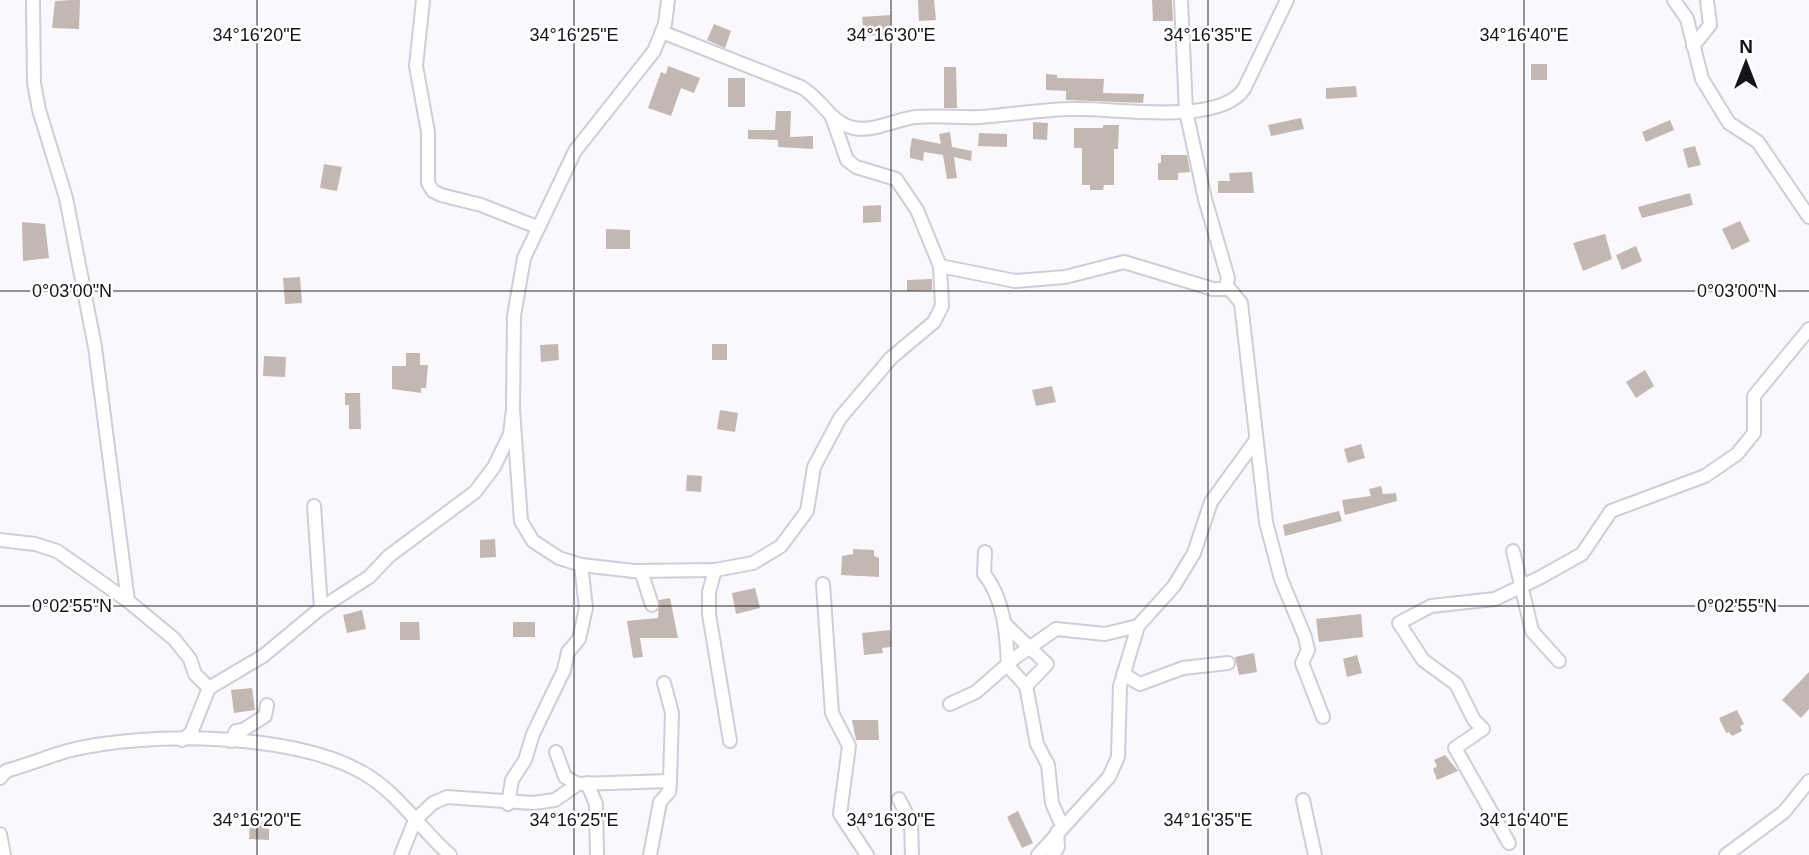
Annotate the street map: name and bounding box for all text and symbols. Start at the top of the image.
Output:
text: 34°16'20"E [212,25,302,45]
text: 34°16'25"E [529,25,619,45]
text: 34°16'30"E [846,25,936,45]
text: 34°16'35"E [1163,25,1253,45]
text: 34°16'40"E [1479,25,1569,45]
north arrow [1711,28,1781,98]
text: N [1739,36,1753,57]
text: 0°03'00"N [32,281,112,301]
text: 0°03'00"N [1697,281,1777,301]
text: 0°02'55"N [32,596,112,616]
text: 0°02'55"N [1697,596,1777,616]
text: 34°16'20"E [212,810,302,830]
text: 34°16'25"E [529,810,619,830]
text: 34°16'30"E [846,810,936,830]
text: 34°16'35"E [1163,810,1253,830]
text: 34°16'40"E [1479,810,1569,830]

